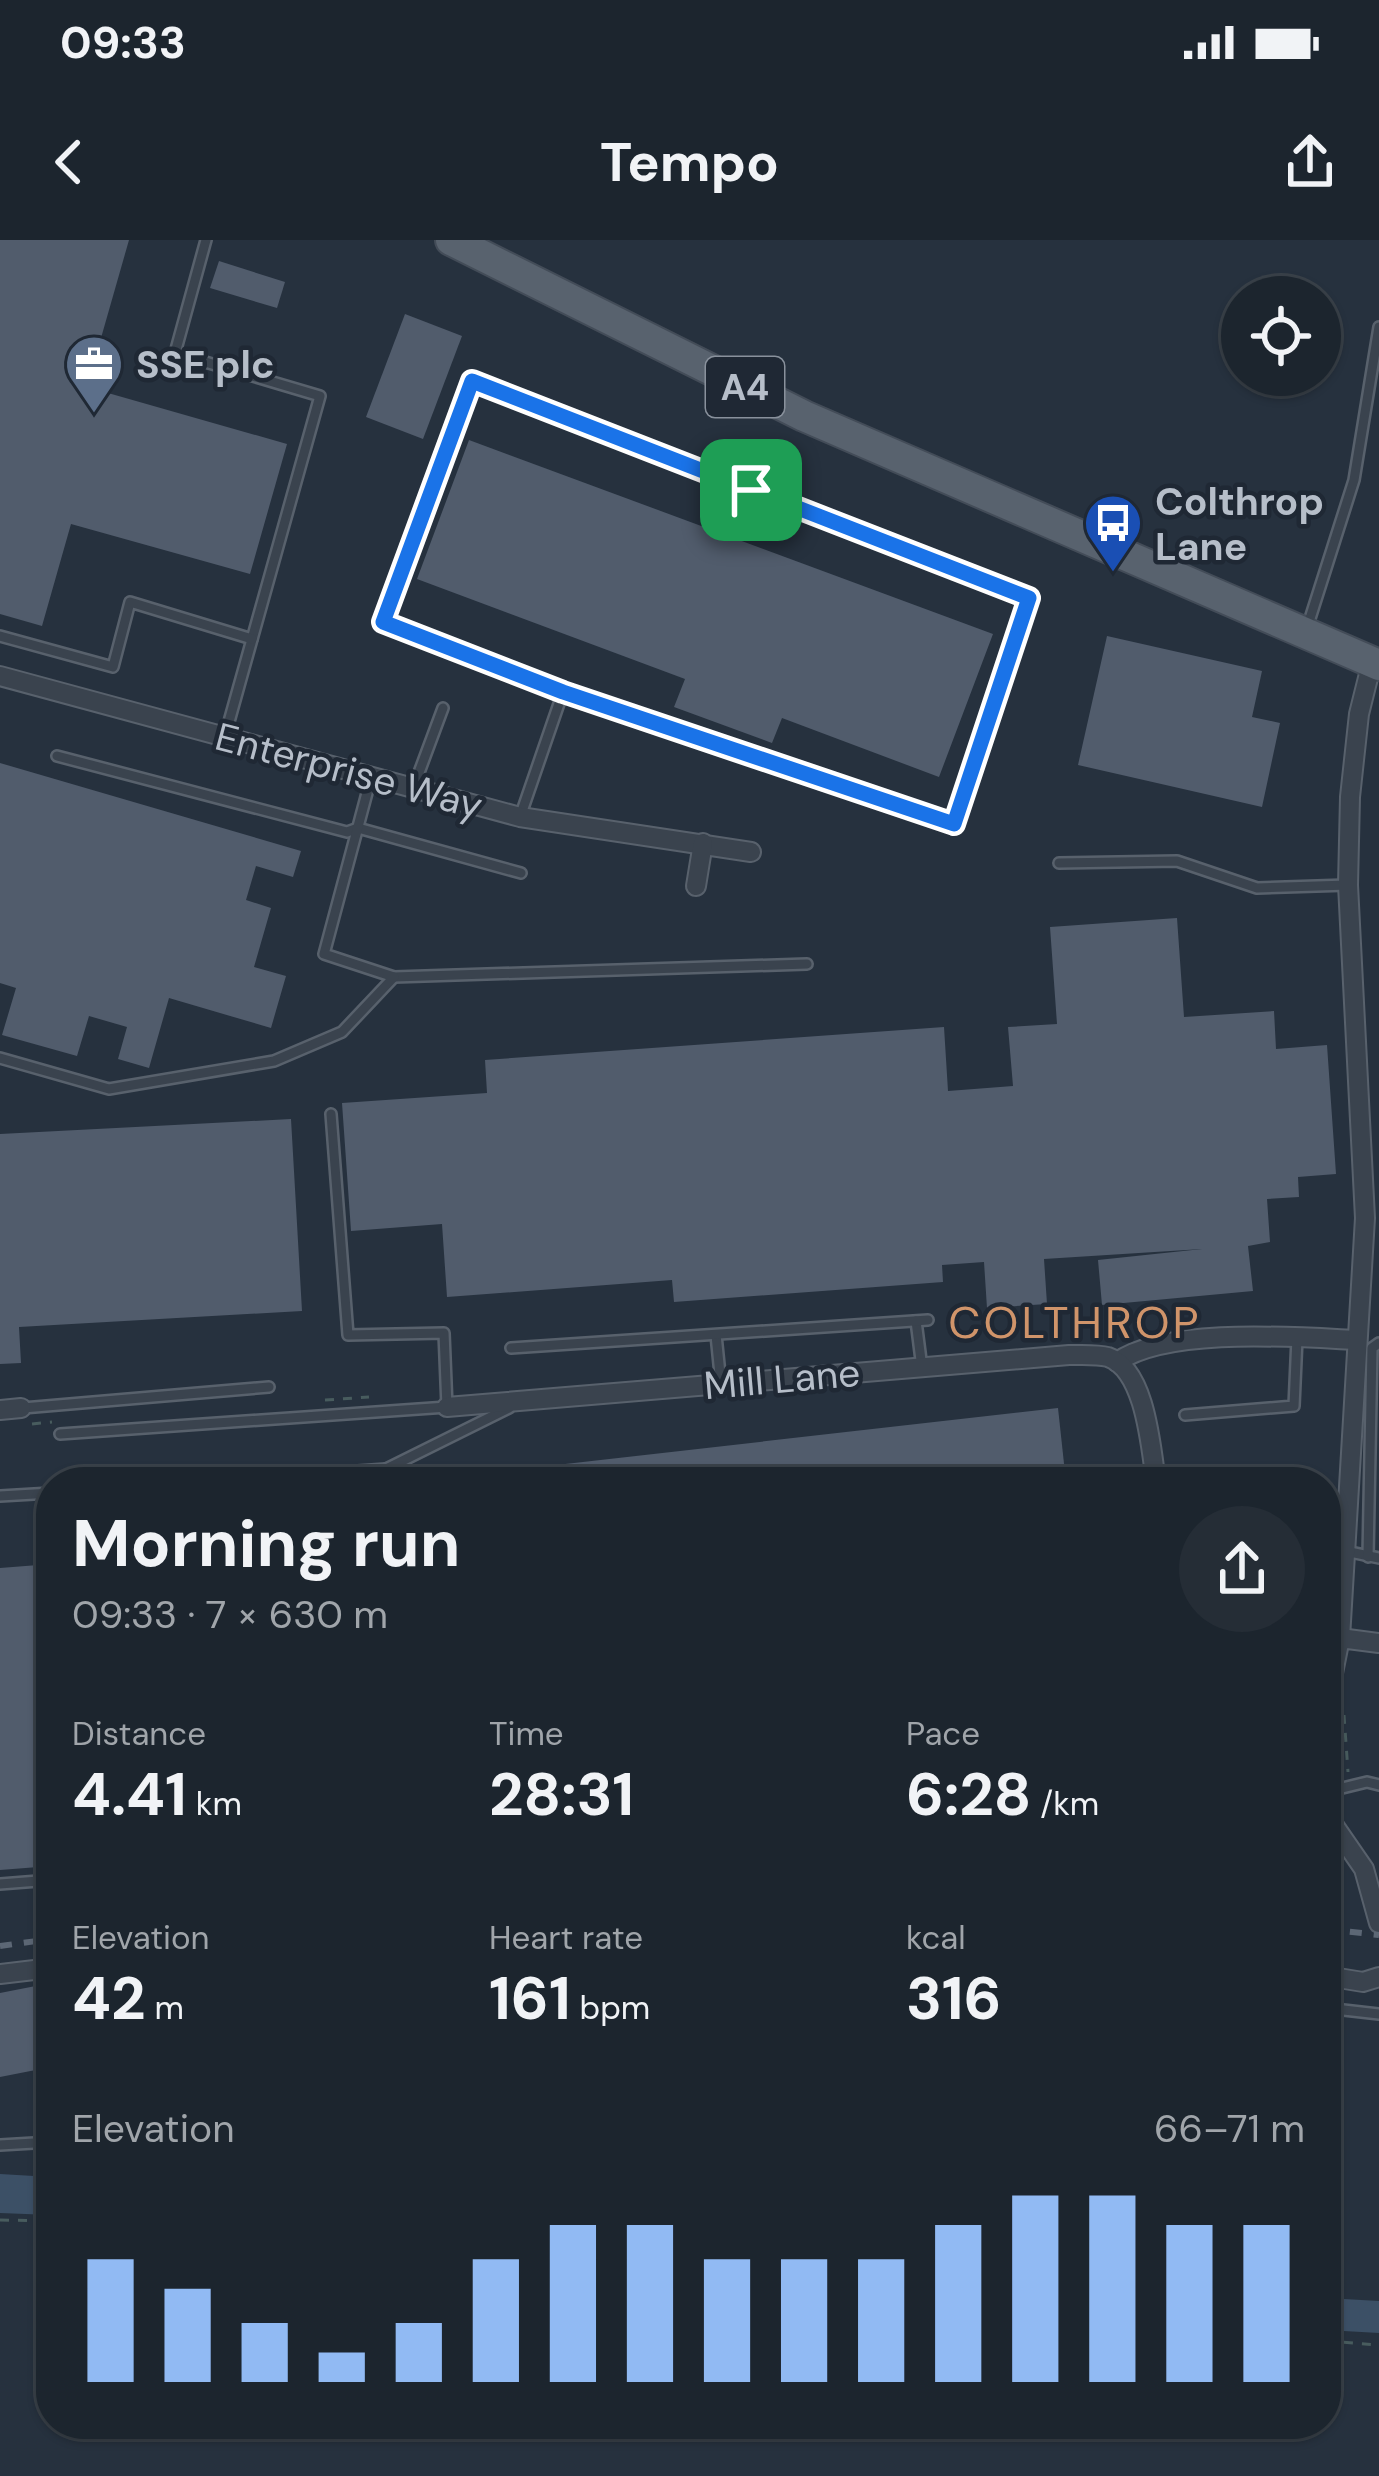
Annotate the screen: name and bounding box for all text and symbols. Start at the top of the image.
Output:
text: 09:33 [60,13,186,72]
text: Tempo [600,127,779,198]
icon: back [36,129,102,195]
icon: share [1277,129,1343,195]
map controls [1221,276,1341,396]
button: locate [1221,276,1341,396]
office icon: SSE plc [63,333,125,415]
place label: SSE plc [136,339,275,390]
road number: A4 [706,357,784,417]
pin [700,439,802,541]
icon: arrive [718,457,784,523]
place label: Colthrop Lane [1155,476,1324,572]
bus stop icon: Colthrop Lane [1082,492,1144,574]
street label: Enterprise Way [210,711,488,831]
district label: COLTHROP [948,1293,1202,1352]
street label: Mill Lane [702,1347,862,1411]
text: Morning run [72,1501,460,1586]
button: share [1179,1506,1305,1632]
text: 09:33 · 7 × 630 m [72,1589,388,1640]
text: Distance [72,1712,206,1755]
text: Time [489,1712,564,1755]
text: Pace [906,1712,980,1755]
text: 4.41 [72,1755,187,1834]
text: 28:31 [489,1755,634,1834]
text: 6:28 [906,1755,1031,1834]
text: km [187,1782,242,1825]
text: /km [1031,1782,1099,1825]
text: Elevation [72,1916,210,1959]
text: Heart rate [489,1916,643,1959]
text: kcal [906,1916,966,1959]
text: 42 [72,1959,146,2038]
text: 161 [489,1959,571,2038]
text: 316 [906,1959,1002,2038]
text: m [146,1986,184,2029]
text: bpm [571,1986,650,2029]
text: Elevation [72,2103,235,2154]
text: 66–71 m [1154,2103,1305,2154]

